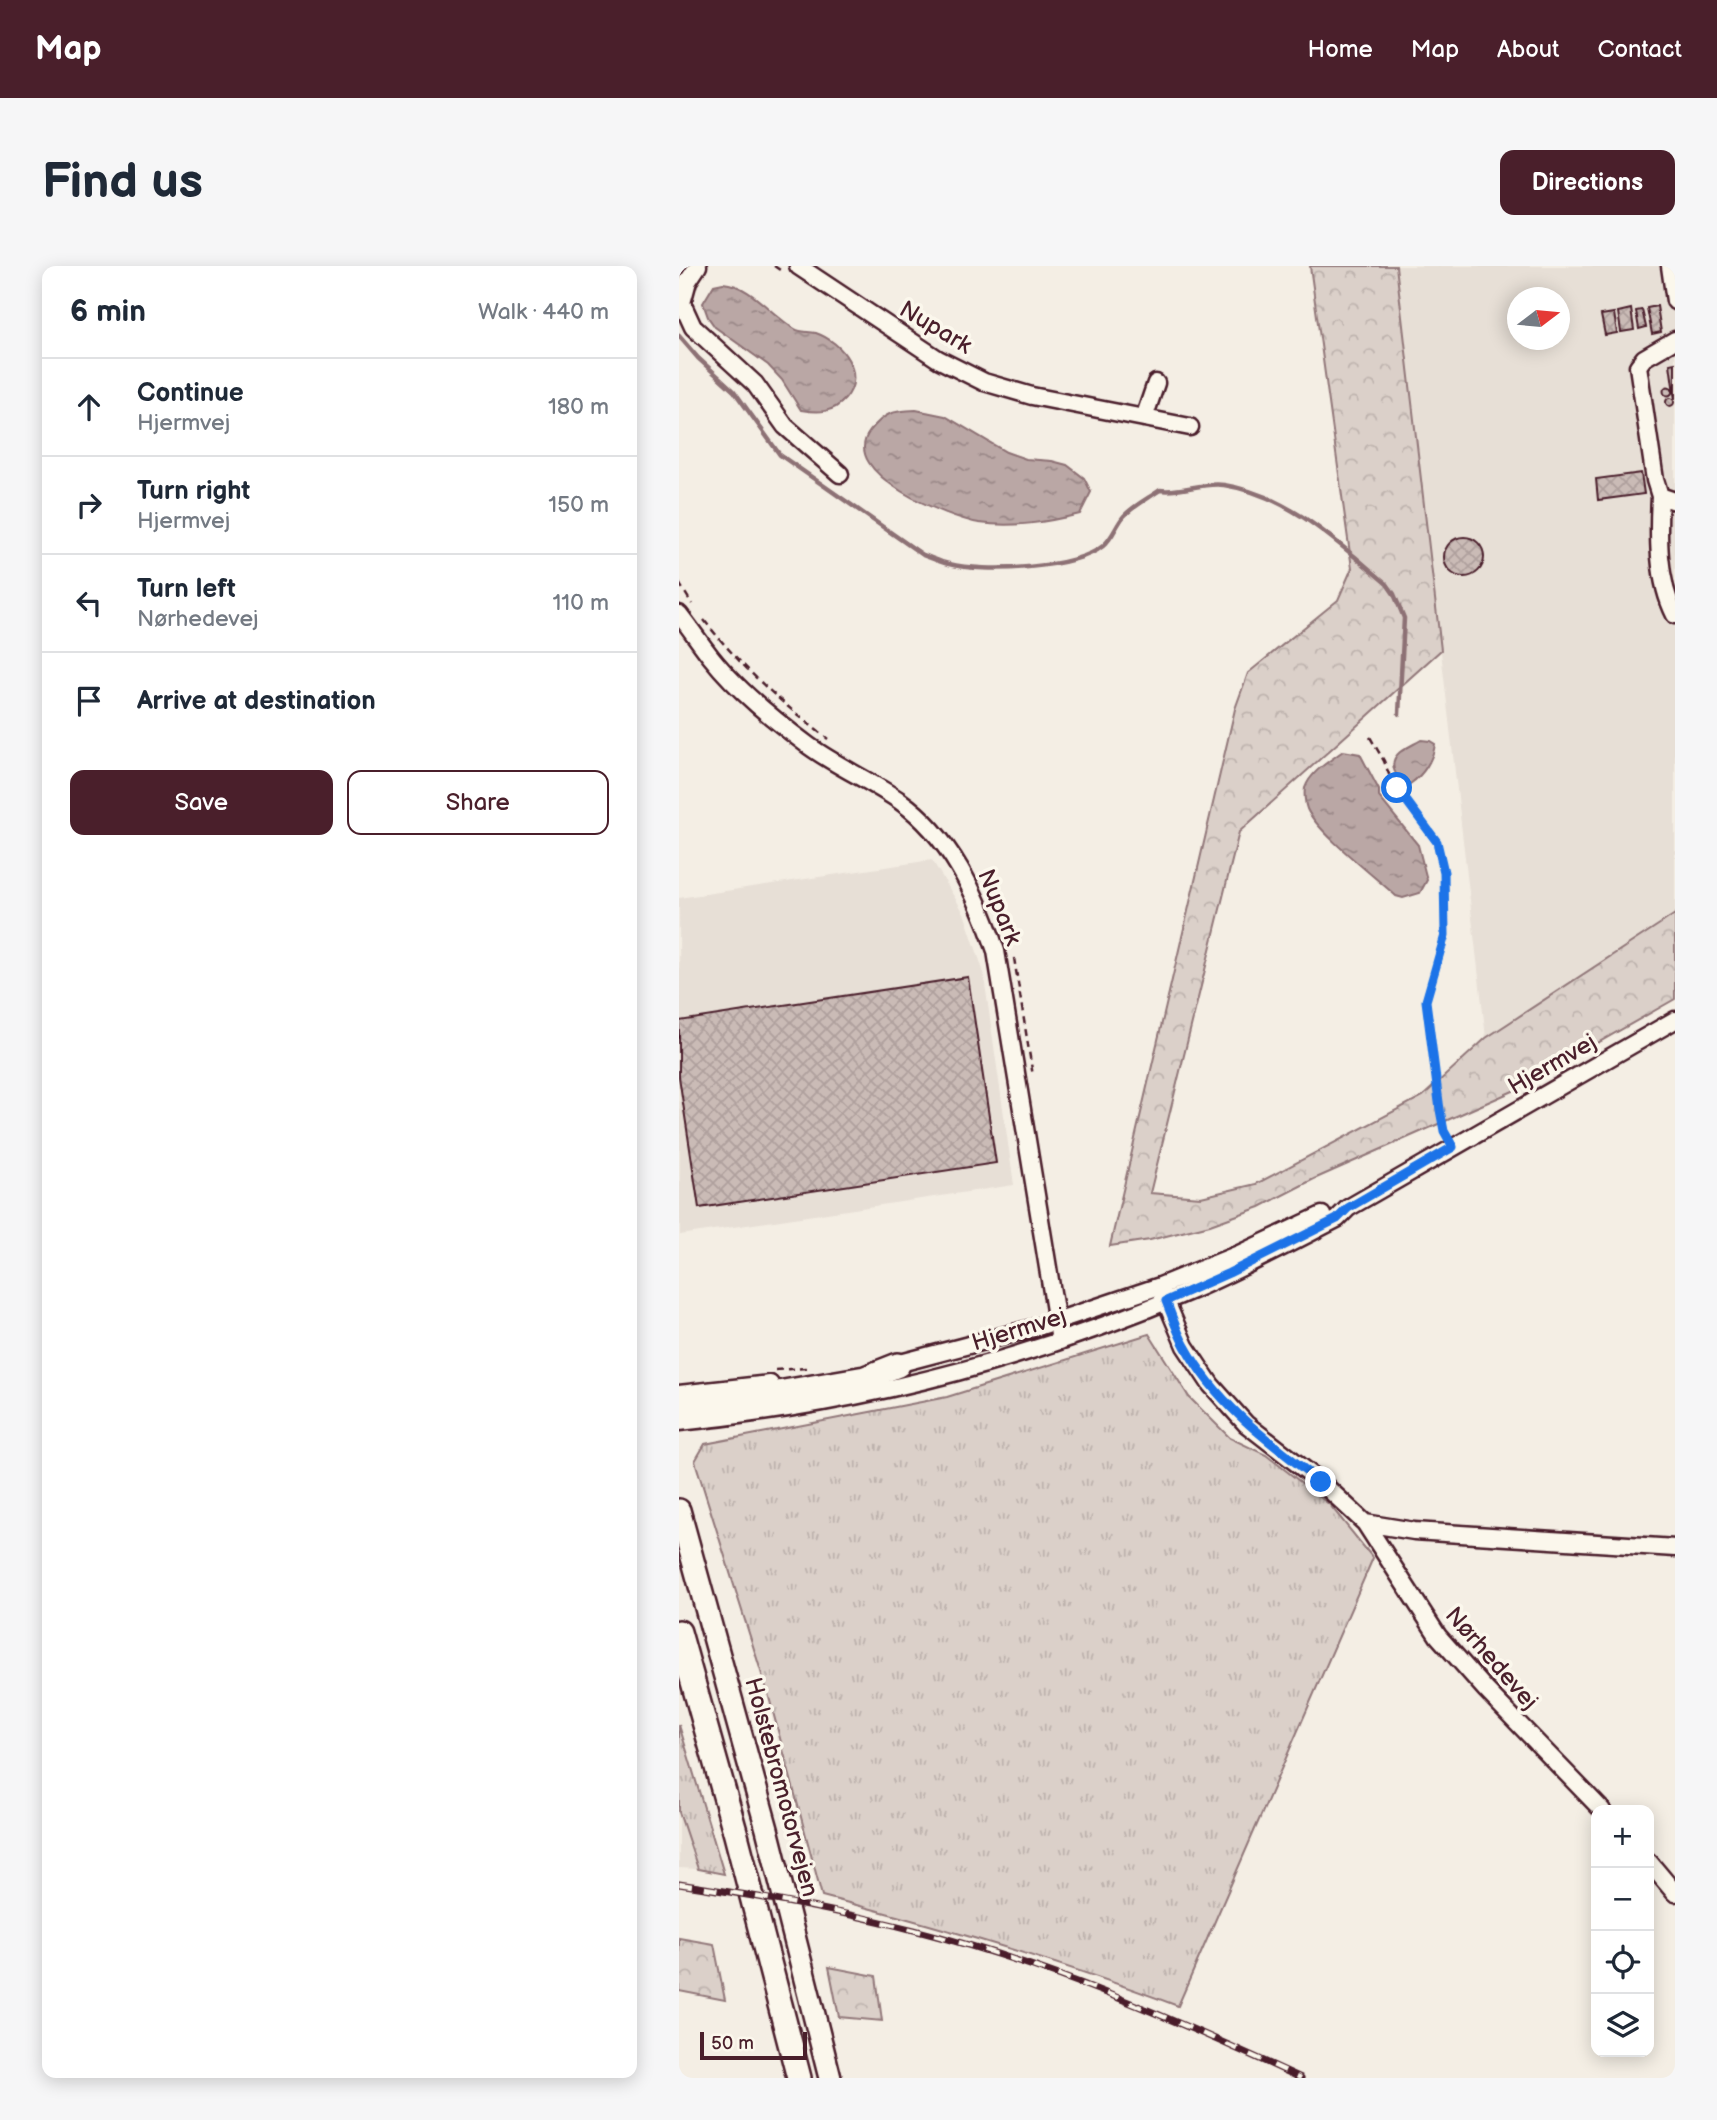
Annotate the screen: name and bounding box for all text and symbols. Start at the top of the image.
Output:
text: Map [35,29,101,69]
text: Home [1308,35,1373,64]
text: Map [1411,35,1459,64]
text: About [1497,35,1559,64]
text: Contact [1597,35,1682,64]
button: Directions [1500,150,1675,215]
text: Find us [42,153,203,212]
north arrow [1507,287,1570,350]
text: 6 min [70,294,146,330]
street label: Nupark [894,295,977,360]
text: Walk · 440 m [478,298,609,326]
text: Continue [137,378,244,409]
icon: ahead [70,388,108,426]
text: 180 m [548,393,609,421]
text: Hjermvej [137,409,230,437]
text: Turn right [137,476,250,507]
icon: right [70,486,108,524]
text: 150 m [548,491,609,519]
text: Hjermvej [137,507,230,535]
text: Turn left [137,574,236,605]
icon: left [70,584,108,622]
text: 110 m [552,589,609,617]
text: Nørhedevej [137,605,259,633]
icon: arrive [70,682,108,720]
text: Arrive at destination [137,686,376,717]
button: Save [70,770,333,835]
button: Share [347,770,609,835]
route start [1381,772,1412,803]
street label: Nupark [971,865,1028,950]
street label: Hjermvej [1503,1028,1602,1101]
street label: Hjermvej [968,1301,1070,1358]
route end [1305,1466,1336,1497]
street label: Nørhedevej [1439,1601,1544,1716]
street label: Holstebromotorvejen [738,1674,825,1900]
map controls [1591,1805,1654,2057]
button: + [1591,1805,1654,1868]
button: − [1591,1868,1654,1931]
button: locate [1591,1931,1654,1994]
button: layers [1591,1994,1654,2057]
scale bar [700,2029,807,2061]
text: 50 m [711,2032,754,2055]

